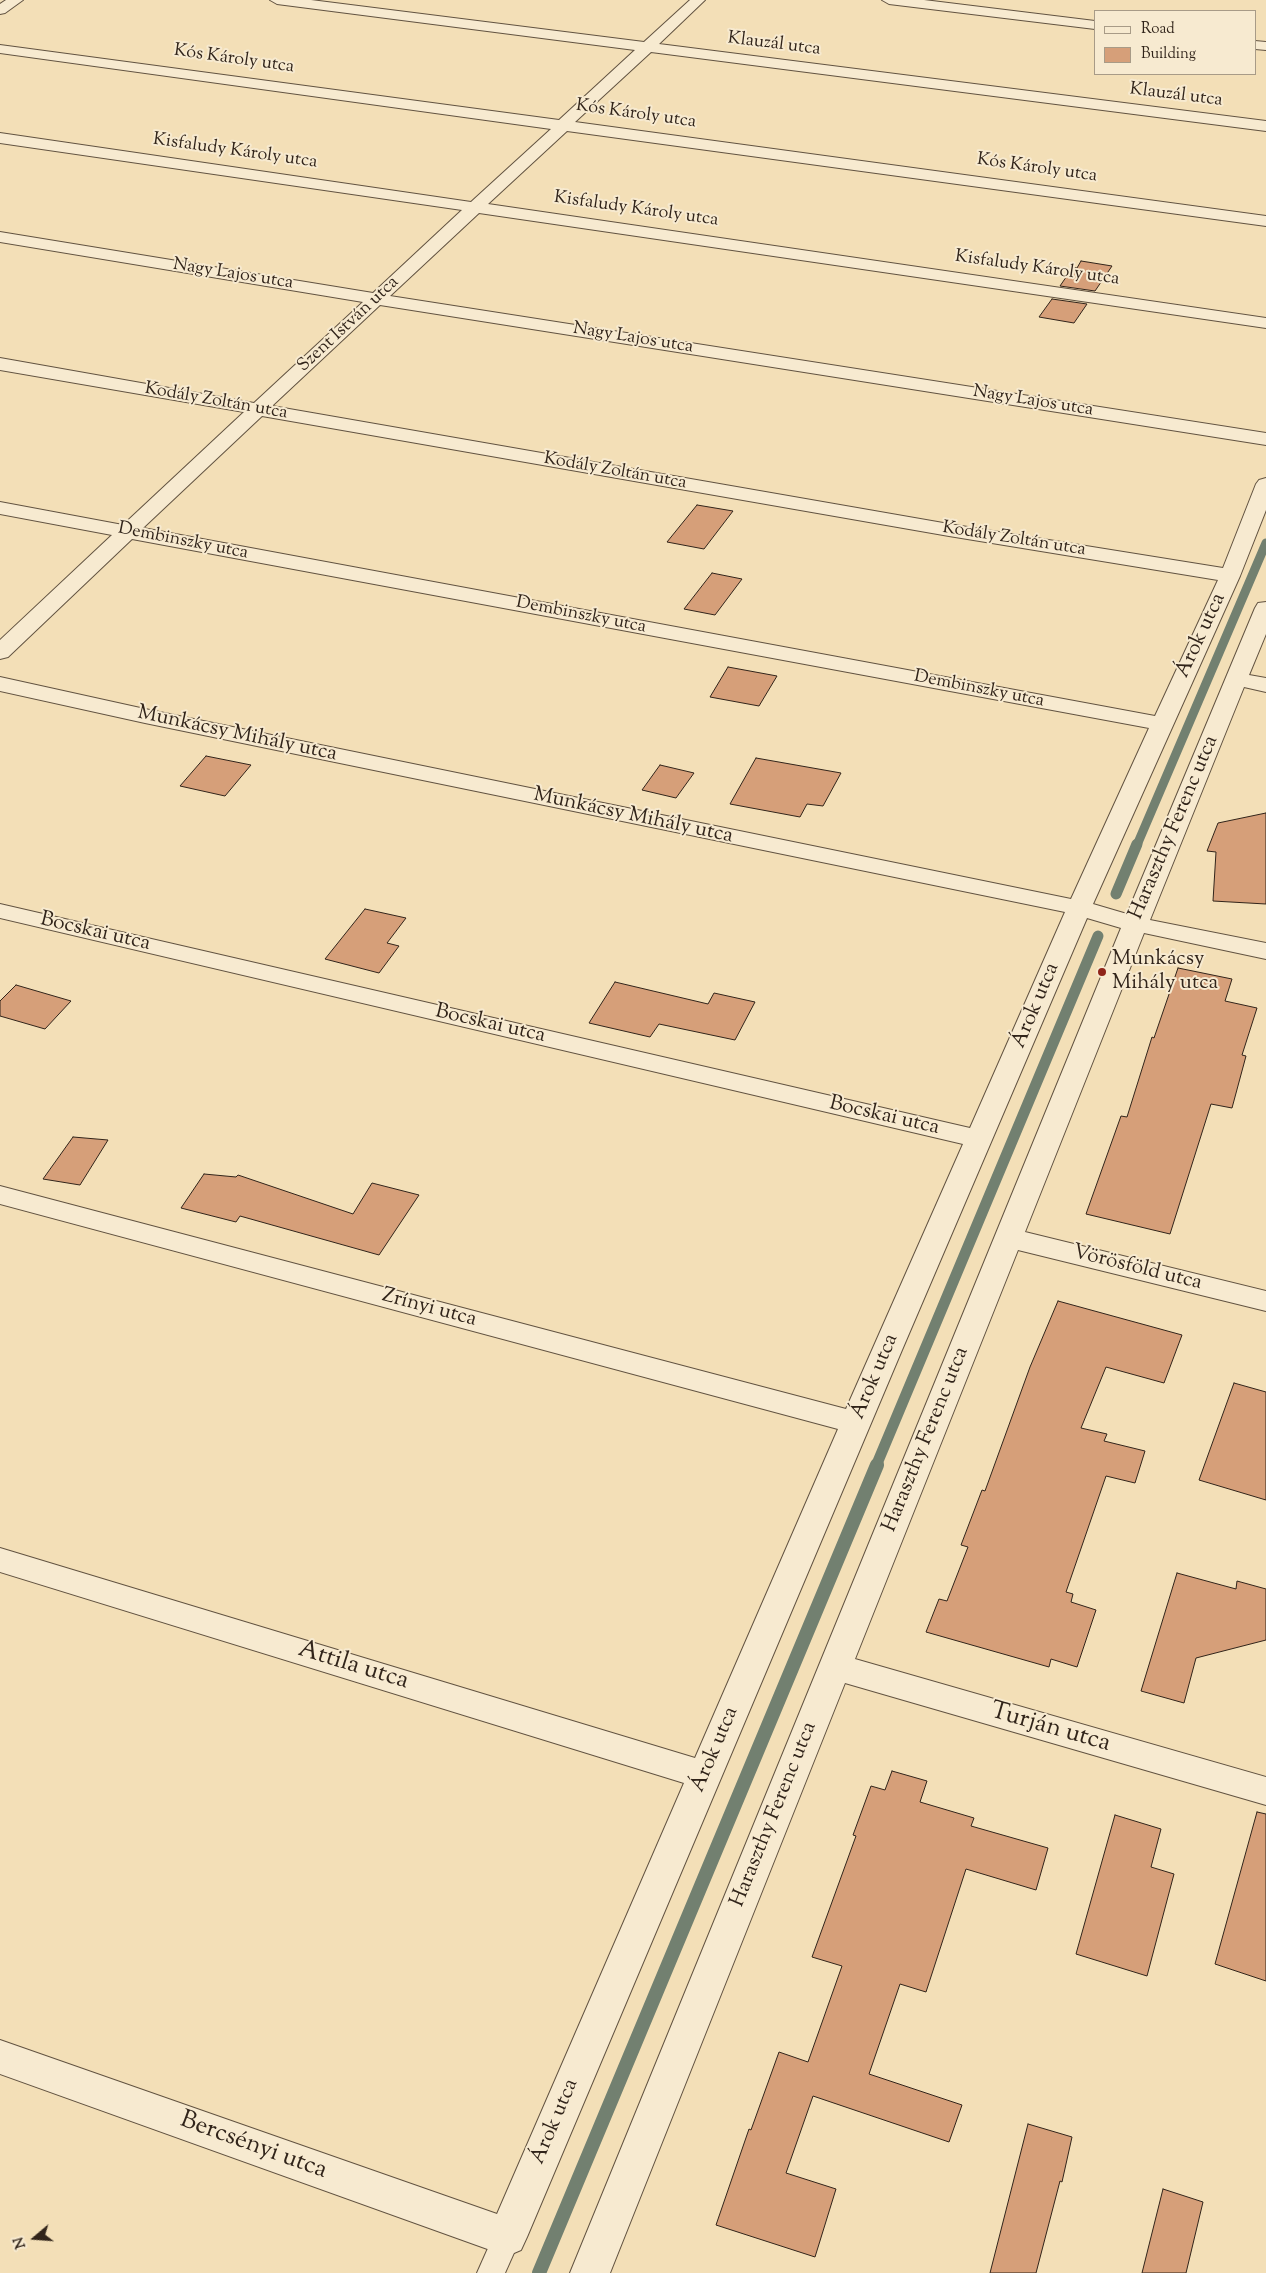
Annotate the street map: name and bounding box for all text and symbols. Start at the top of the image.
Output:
legend [1094,10,1256,75]
text: Road [1141,19,1175,40]
street label: Klauzál utca [726,29,822,61]
street label: Kós Károly utca [172,41,296,79]
text: Building [1141,44,1196,65]
street label: Klauzál utca [1128,80,1224,112]
street label: Kós Károly utca [574,96,698,134]
street label: Kisfaludy Károly utca [151,130,319,174]
street label: Kós Károly utca [975,150,1099,188]
street label: Kisfaludy Károly utca [552,188,720,232]
street label: Kisfaludy Károly utca [953,247,1121,291]
street label: Nagy Lajos utca [171,255,295,295]
street label: Szent István utca [294,273,404,377]
street label: Nagy Lajos utca [571,319,695,359]
street label: Kodály Zoltán utca [143,379,289,425]
street label: Nagy Lajos utca [971,382,1095,422]
street label: Kodály Zoltán utca [542,449,688,495]
street label: Kodály Zoltán utca [941,518,1087,562]
street label: Dembinszky utca [116,519,250,565]
street label: Árok utca [1172,590,1232,682]
street label: Dembinszky utca [514,593,648,639]
street label: Dembinszky utca [912,667,1046,713]
street label: Munkácsy Mihály utca [135,702,339,768]
street label: Haraszthy Ferenc utca [1125,732,1225,924]
street label: Munkácsy Mihály utca [531,784,735,850]
street label: Bocskai utca [37,908,153,958]
place label: Munkácsy Mihály utca [1112,947,1218,997]
street label: Árok utca [1008,960,1066,1052]
marker: Munkácsy Mihály utca [1096,966,1108,978]
street label: Bocskai utca [432,1000,548,1050]
street label: Bocskai utca [826,1092,942,1142]
street label: Vörösföld utca [1070,1241,1204,1297]
street label: Zrínyi utca [379,1284,479,1334]
street label: Árok utca [847,1331,905,1423]
street label: Haraszthy Ferenc utca [878,1344,976,1536]
street label: Attila utca [294,1636,412,1698]
street label: Turján utca [986,1698,1114,1760]
street label: Árok utca [687,1704,745,1796]
street label: Haraszthy Ferenc utca [726,1719,824,1911]
street label: Árok utca [527,2076,585,2168]
street label: Bercsényi utca [175,2107,331,2187]
north arrow [10,2213,60,2263]
text: N [9,2234,32,2251]

